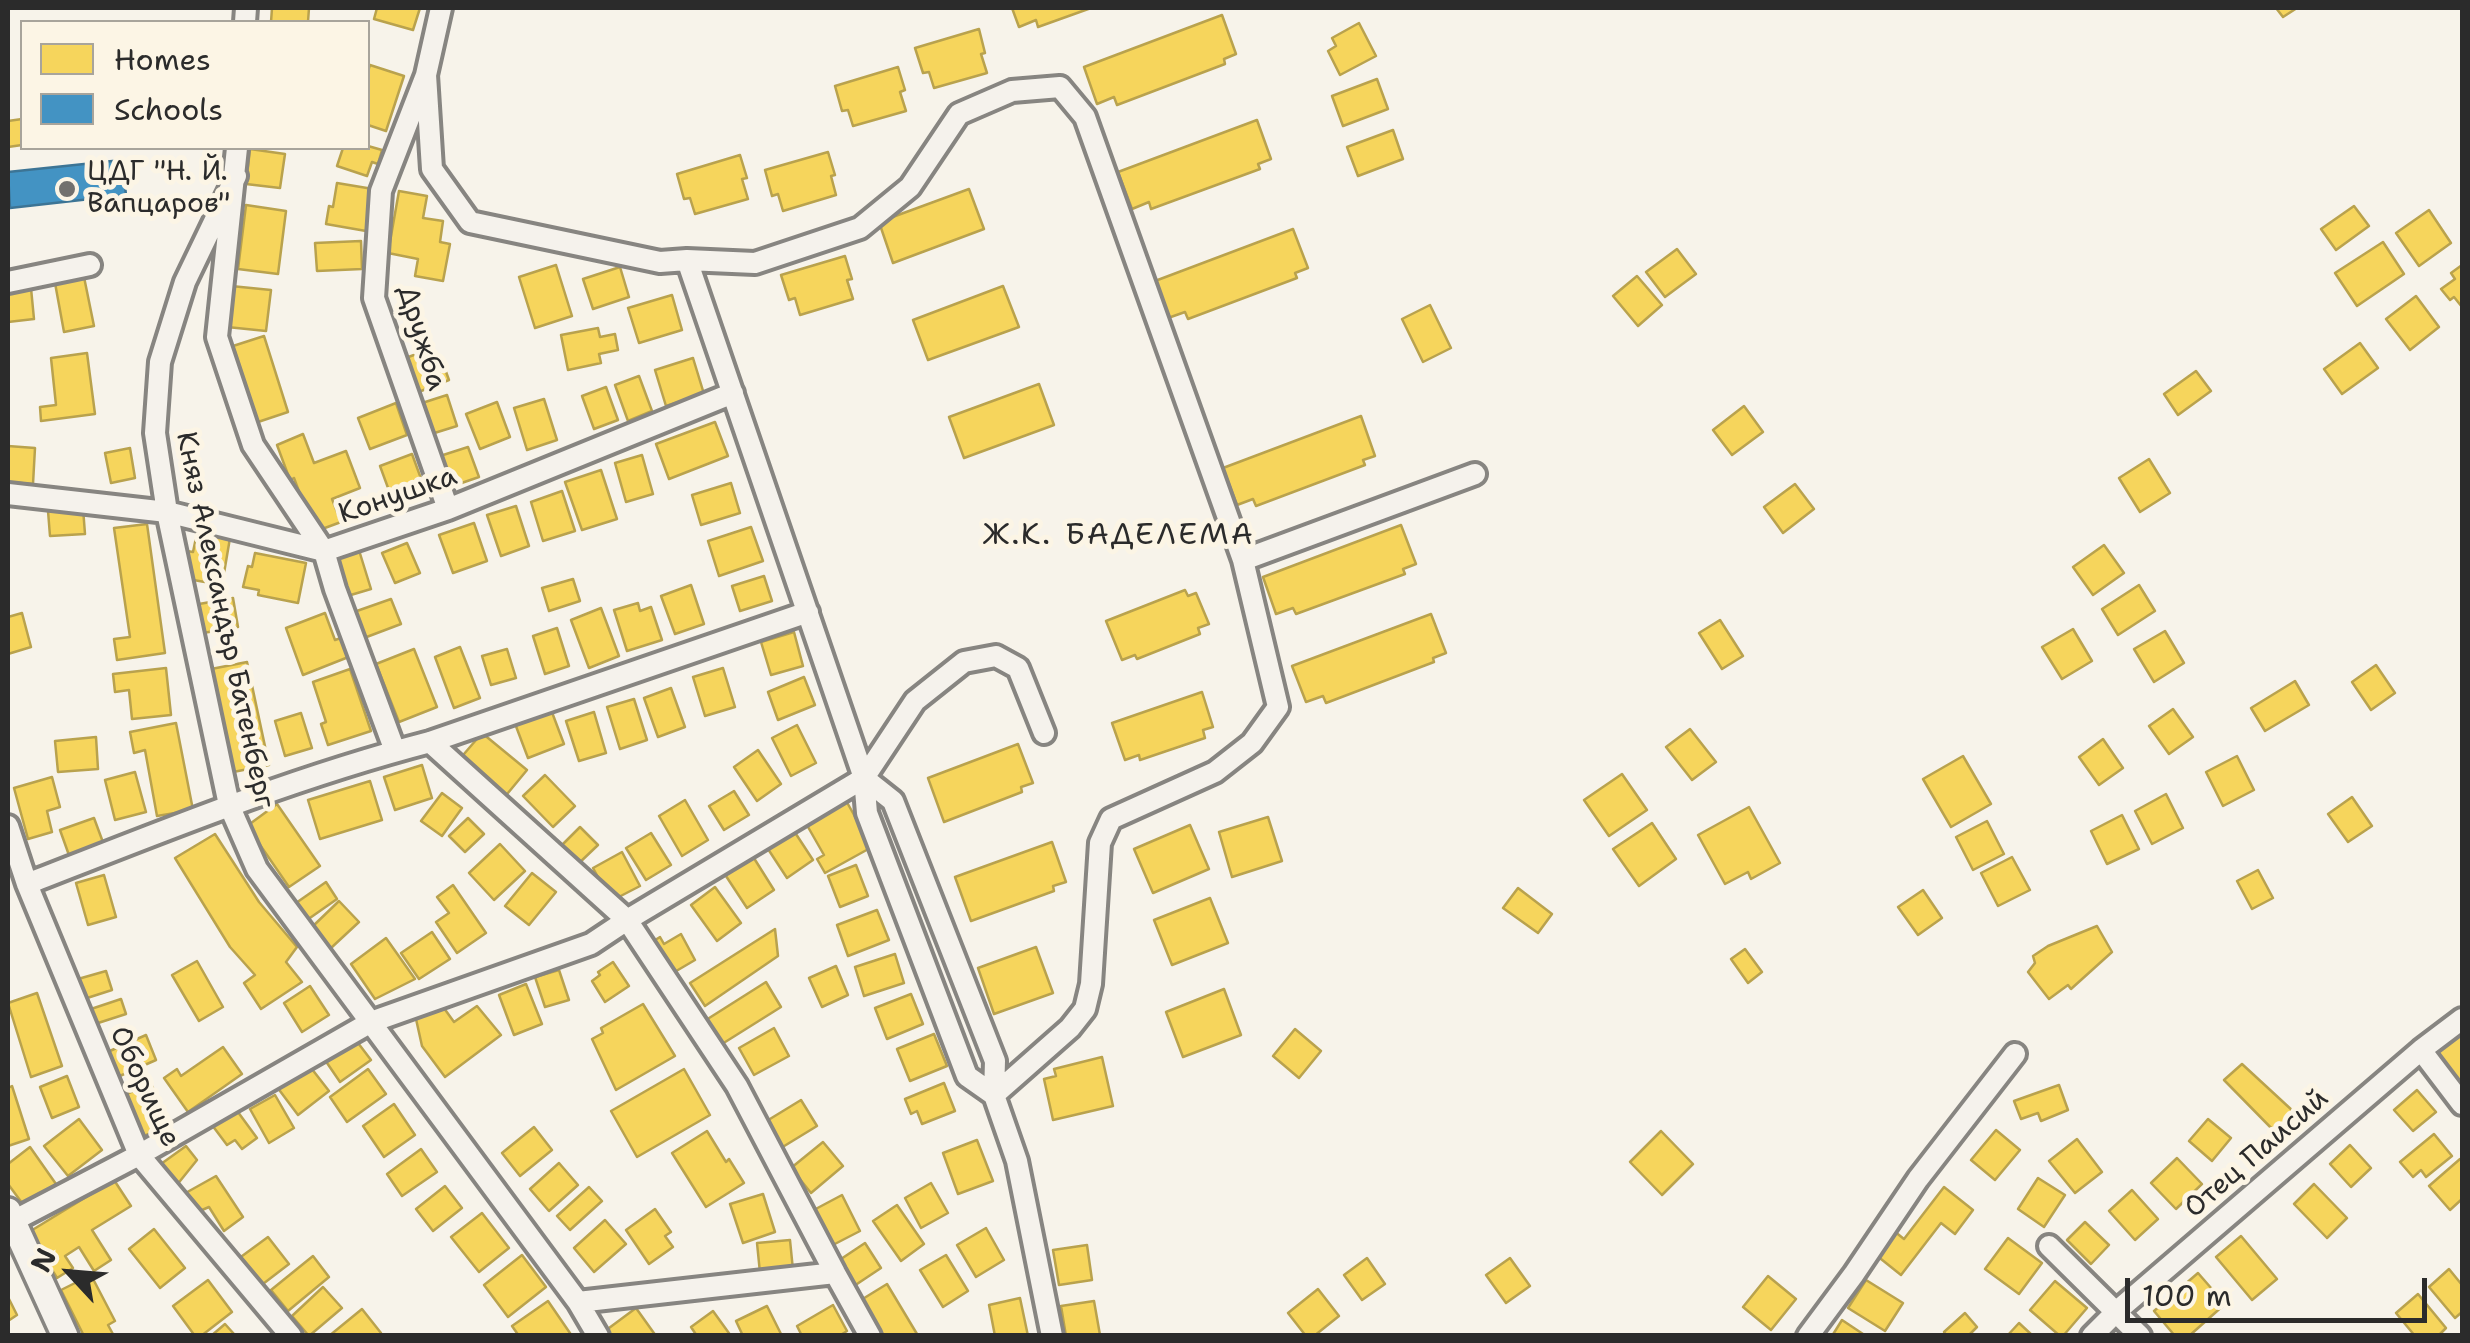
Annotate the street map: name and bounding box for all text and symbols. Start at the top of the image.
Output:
legend [20,20,370,150]
text: Homes [114,39,211,80]
text: Schools [114,89,223,130]
place label: ЦДГ "Н. Й. Вапцаров" [87,156,230,222]
marker: ЦДГ "Н. Й. Вапцаров" [56,178,78,200]
street label: Дружба [389,281,453,395]
street label: Княз Александър Батенберг [168,429,280,811]
street label: Конушка [334,460,462,532]
district label: Ж.К. БАДЕЛЕМА [983,518,1255,554]
street label: Оборище [101,1021,187,1153]
street label: Отец Паисий [2178,1082,2336,1226]
north arrow [20,1223,120,1323]
text: N [21,1242,65,1278]
scale bar [2130,1258,2432,1320]
text: 100 m [2142,1275,2232,1316]

